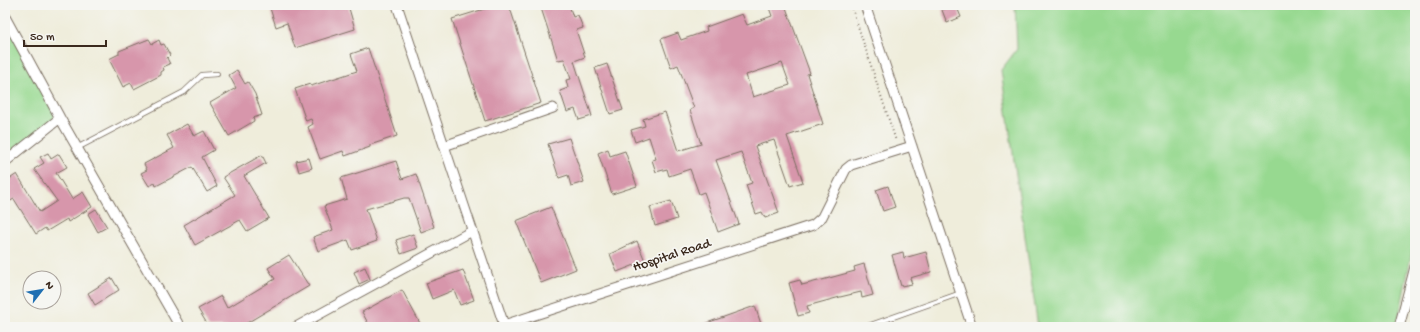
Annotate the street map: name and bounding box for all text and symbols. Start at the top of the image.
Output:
scale bar [24,22,106,48]
text: 50 m [30,31,55,45]
street label: Hospital Road [631,235,715,277]
north arrow [22,270,62,310]
text: N [42,280,56,292]

